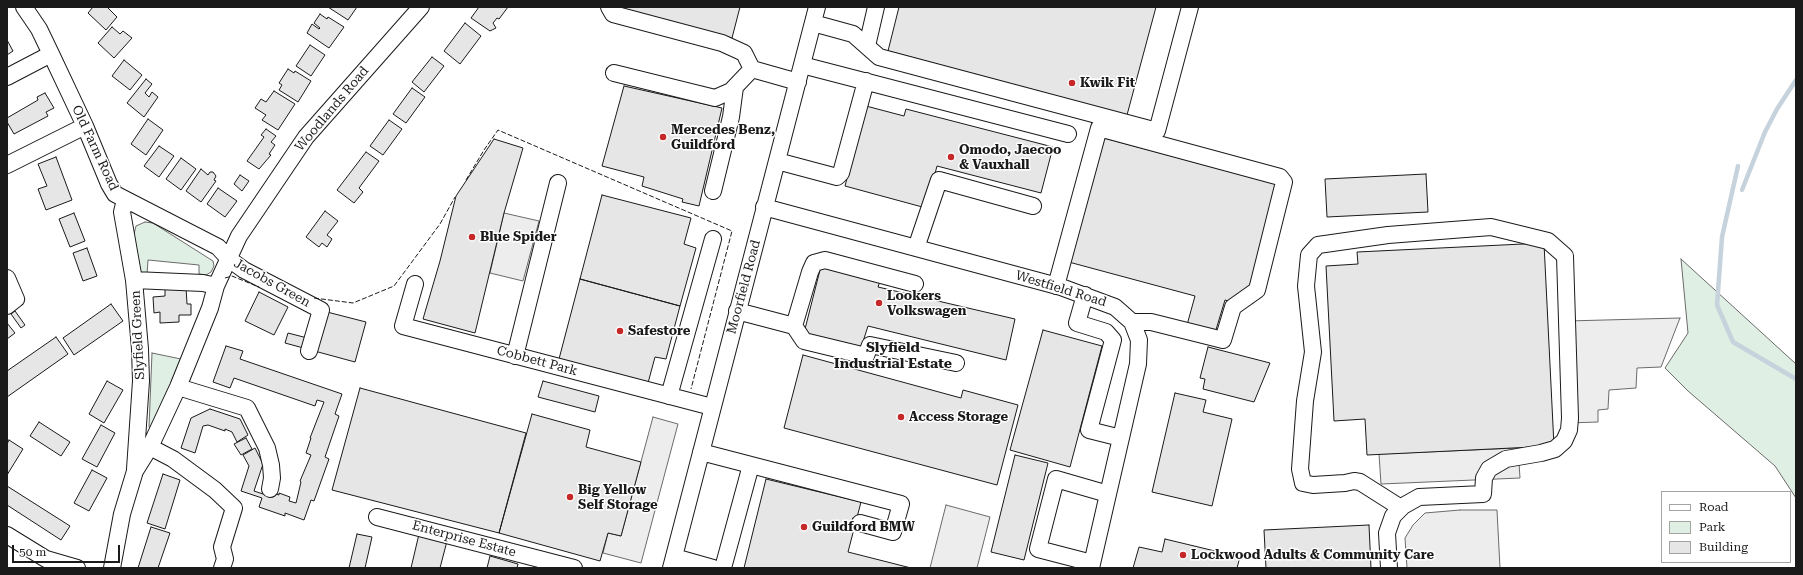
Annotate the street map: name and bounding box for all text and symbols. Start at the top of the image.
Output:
street label: Woodlands Road [292,63,372,155]
place label: Kwik Fit [1080,75,1135,91]
marker: Kwik Fit [1067,78,1077,88]
street label: Old Farm Road [68,103,122,193]
place label: Mercedes Benz, Guildford [671,122,775,153]
marker: Mercedes Benz, Guildford [658,132,668,142]
place label: Omodo, Jaecoo & Vauxhall [959,142,1062,173]
marker: Omodo, Jaecoo & Vauxhall [946,152,956,162]
place label: Blue Spider [480,229,557,245]
marker: Blue Spider [467,232,477,242]
street label: Moorfield Road [724,238,764,336]
street label: Jacobs Green [231,256,313,310]
street label: Westfield Road [1014,268,1108,310]
place label: Lookers Volkswagen [887,288,967,319]
street label: Slyfield Green [128,290,148,380]
marker: Lookers Volkswagen [874,298,884,308]
place label: Safestore [628,323,690,339]
marker: Safestore [615,326,625,336]
district label: Slyfield Industrial Estate [834,340,952,372]
street label: Cobbett Park [495,343,579,379]
place label: Access Storage [909,409,1008,425]
marker: Access Storage [896,412,906,422]
place label: Big Yellow Self Storage [578,482,658,513]
legend [1661,491,1791,563]
marker: Big Yellow Self Storage [565,492,575,502]
text: Road [1699,500,1728,514]
street label: Enterprise Estate [410,518,518,560]
place label: Guildford BMW [812,519,915,535]
text: Park [1699,520,1725,534]
marker: Guildford BMW [799,522,809,532]
scale bar [14,537,122,563]
text: Building [1699,540,1748,554]
text: 50 m [19,545,46,559]
place label: Lockwood Adults & Community Care [1191,547,1434,563]
marker: Lockwood Adults & Community Care [1178,550,1188,560]

